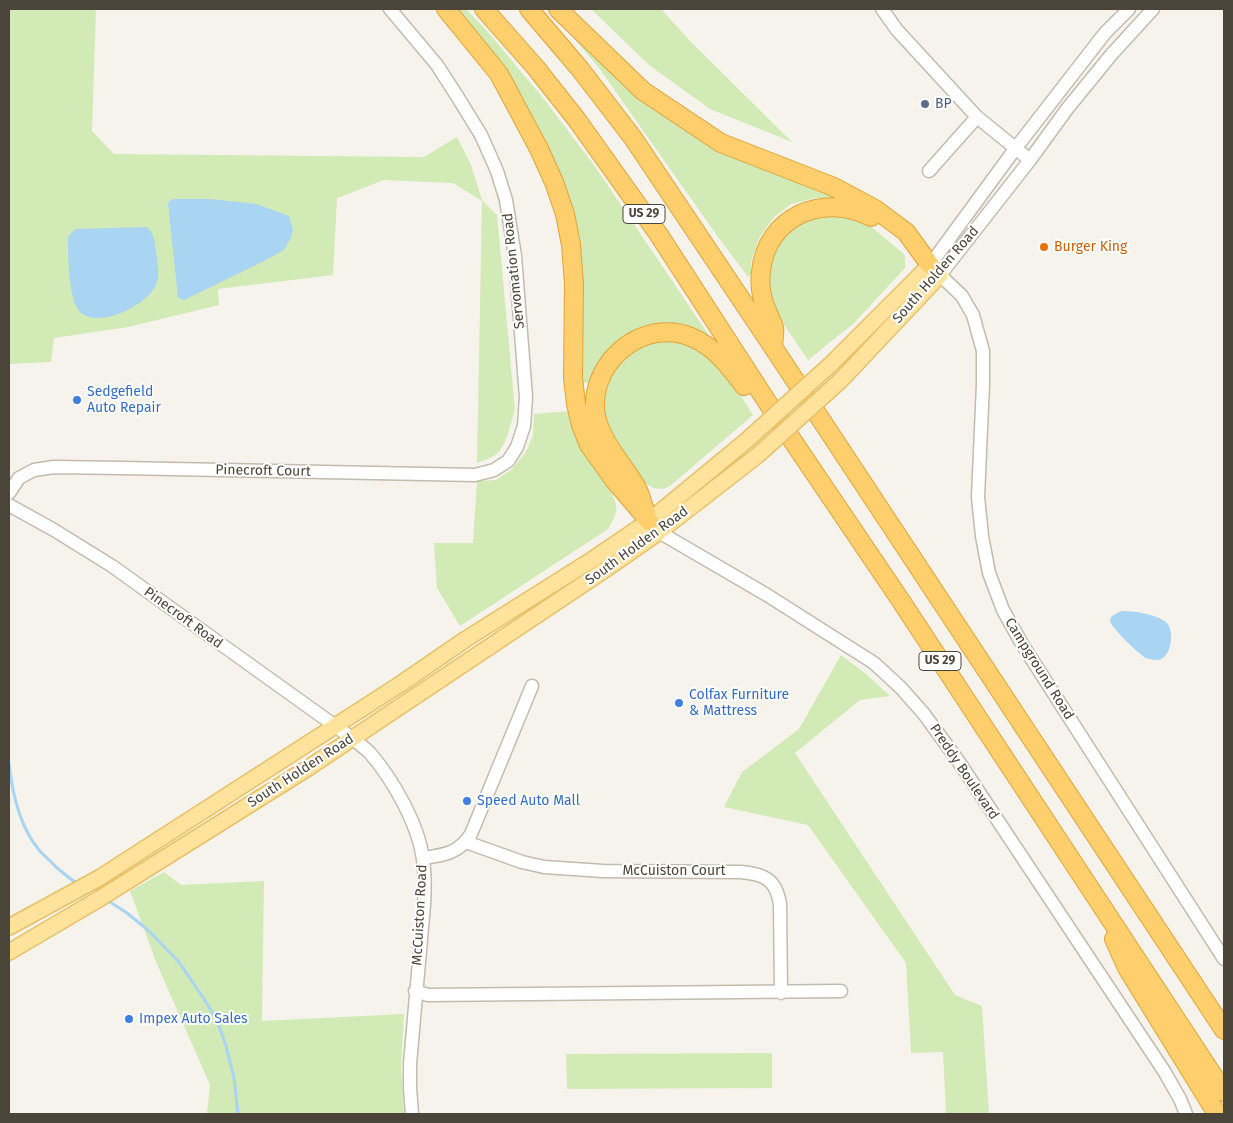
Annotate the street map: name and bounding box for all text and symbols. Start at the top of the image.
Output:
place label: BP [935,96,952,112]
marker: BP [919,98,931,110]
road number: US 29 [623,204,665,223]
street label: Servomation Road [500,212,528,330]
street label: South Holden Road [889,223,983,327]
place label: Burger King [1054,239,1127,255]
marker: Burger King [1038,241,1050,253]
place label: Sedgefield Auto Repair [87,384,161,417]
marker: Sedgefield Auto Repair [71,394,83,406]
street label: Pinecroft Court [215,462,311,480]
street label: South Holden Road [582,503,692,589]
street label: Pinecroft Road [140,584,226,652]
street label: Campground Road [1001,615,1077,723]
road number: US 29 [919,651,961,670]
place label: Colfax Furniture & Mattress [689,687,789,720]
marker: Colfax Furniture & Mattress [673,697,685,709]
street label: Preddy Boulevard [926,721,1002,823]
street label: South Holden Road [245,731,357,811]
place label: Speed Auto Mall [477,793,580,809]
marker: Speed Auto Mall [461,795,473,807]
street label: McCuiston Court [622,863,726,879]
street label: McCuiston Road [409,864,431,966]
place label: Impex Auto Sales [139,1011,248,1027]
marker: Impex Auto Sales [123,1013,135,1025]

